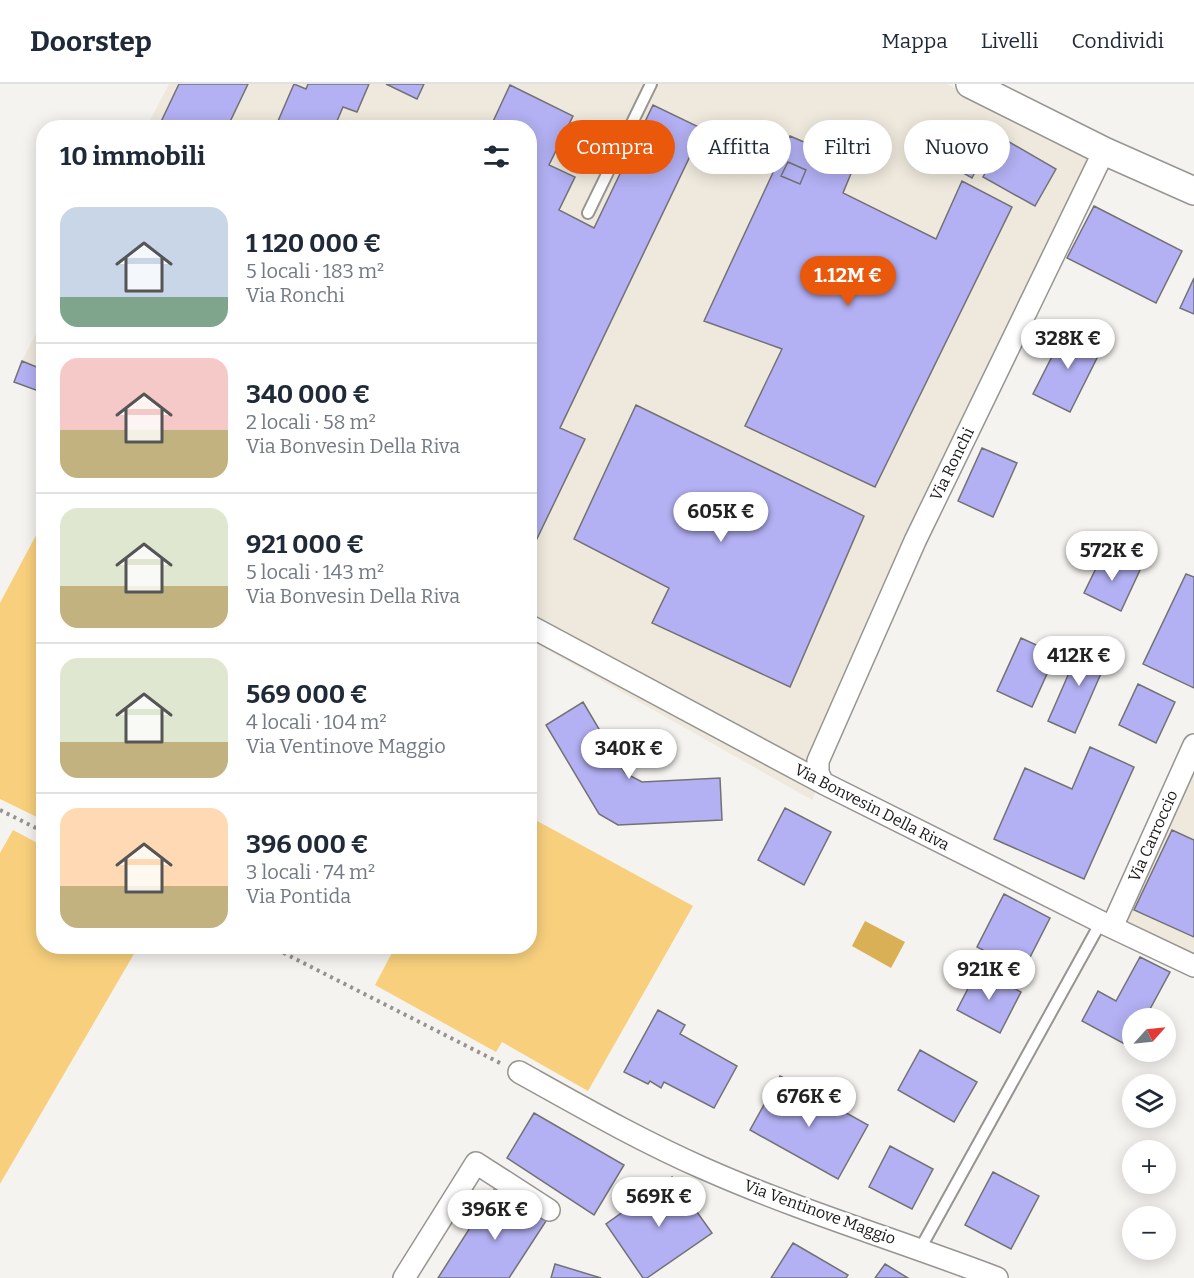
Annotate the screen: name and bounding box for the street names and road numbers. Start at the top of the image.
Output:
street label: Via Ronchi [926,424,978,504]
street label: Via Bonvesin Della Riva [791,760,953,854]
street label: Via Carroccio [1124,787,1182,885]
street label: Via Ventinove Maggio [742,1176,898,1248]

